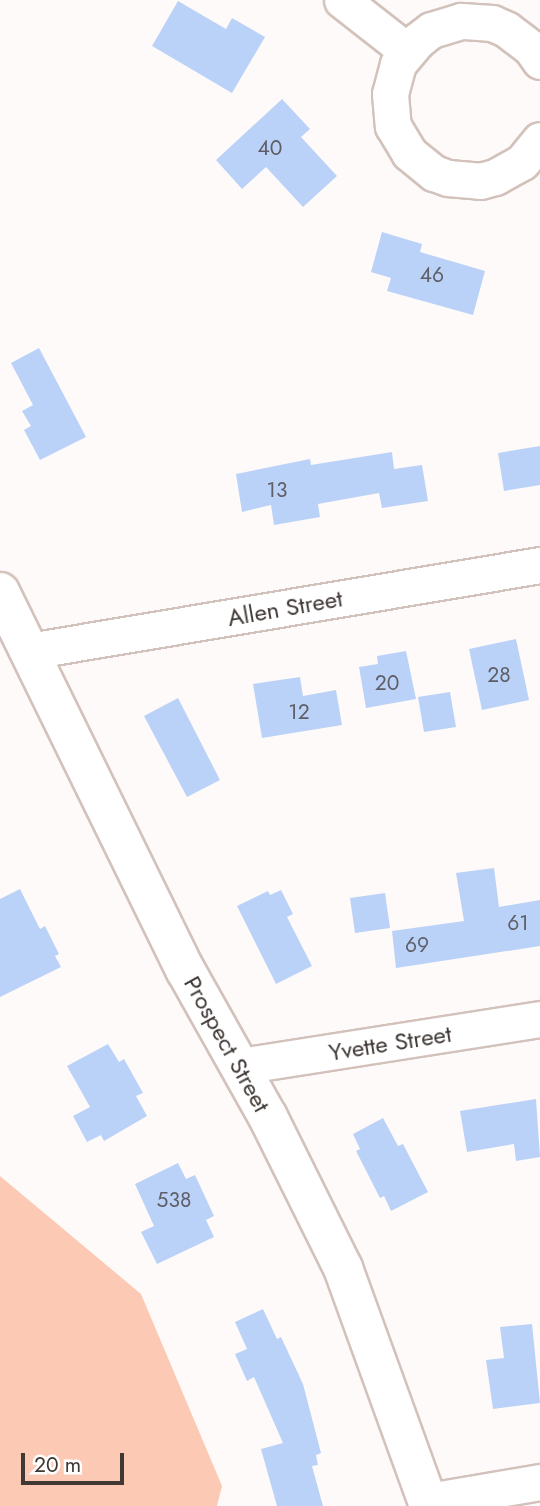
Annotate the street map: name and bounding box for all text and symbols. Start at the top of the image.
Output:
house number: 40 [258,135,282,161]
house number: 46 [420,262,444,288]
house number: 13 [267,477,287,503]
street label: Allen Street [225,584,345,632]
house number: 28 [487,662,511,688]
house number: 20 [375,670,399,696]
house number: 12 [288,699,310,725]
house number: 61 [507,910,529,936]
house number: 69 [405,932,429,958]
street label: Prospect Street [178,971,276,1117]
street label: Yvette Street [327,1019,453,1067]
house number: 538 [157,1187,191,1213]
scale bar [24,1440,128,1484]
text: 20 m [34,1450,81,1480]

